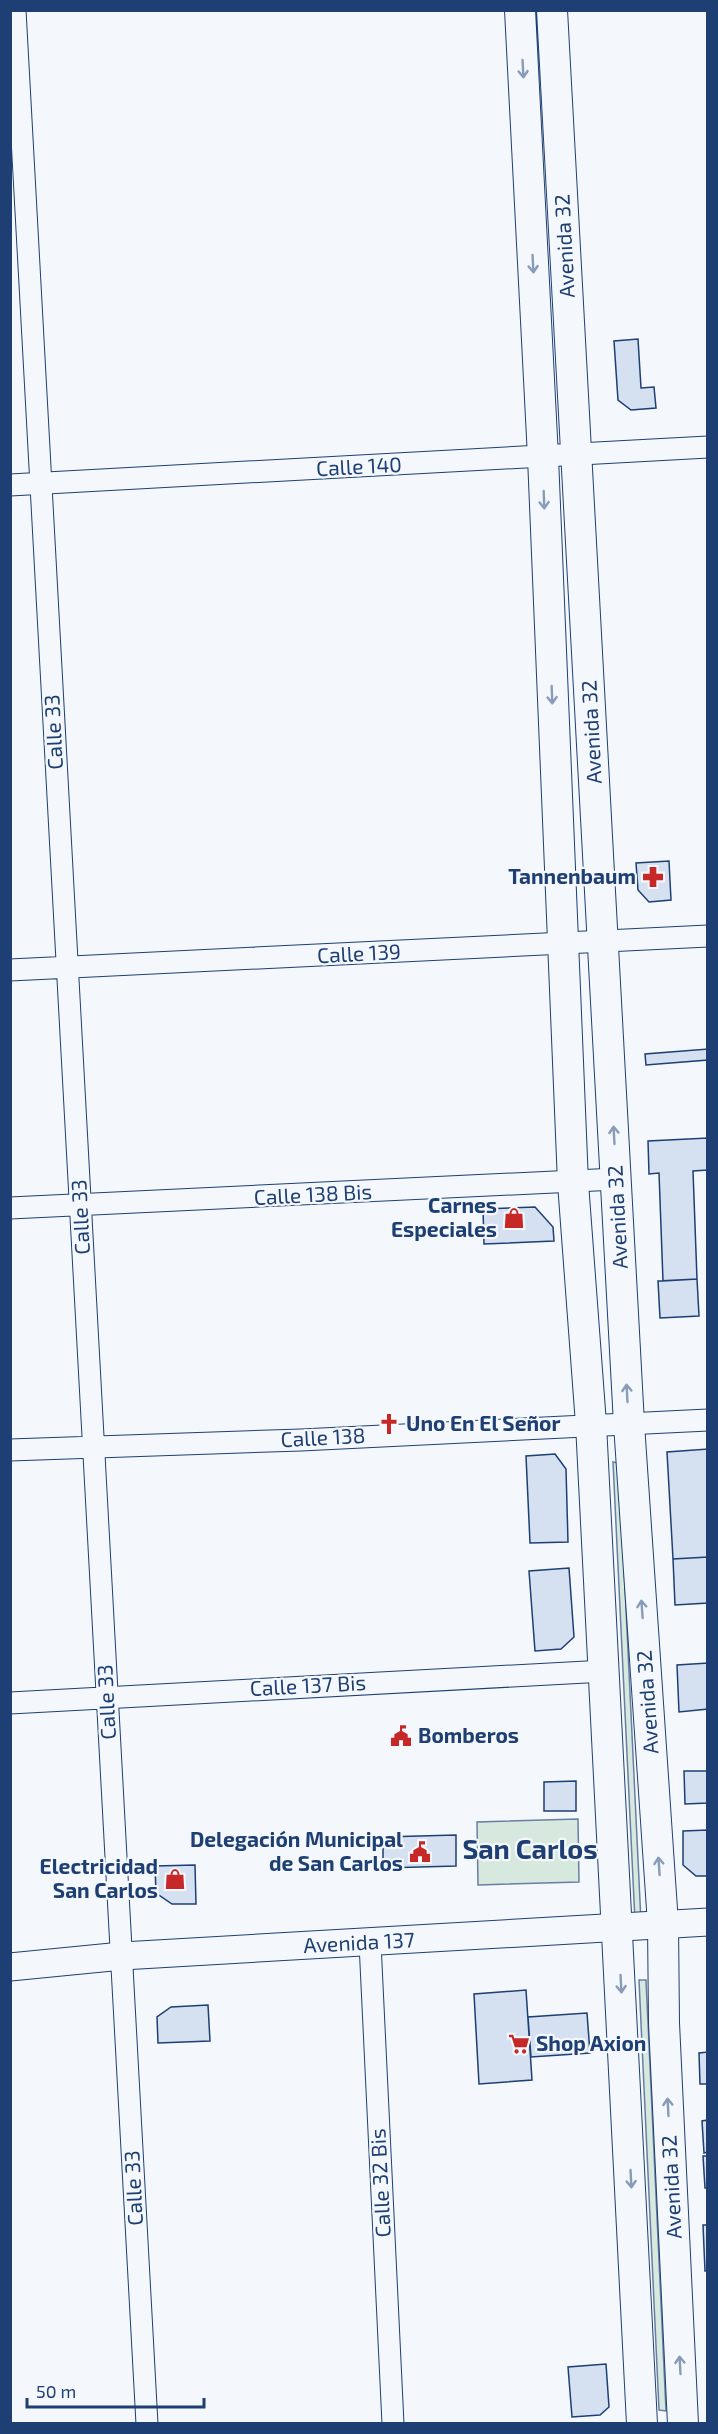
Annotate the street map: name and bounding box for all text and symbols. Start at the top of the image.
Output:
one-way arrow [517,58,528,78]
street label: Avenida 32 [548,193,579,299]
one-way arrow [527,253,538,273]
street label: Calle 140 [315,451,402,480]
one-way arrow [539,490,550,510]
street label: Avenida 32 [575,679,606,785]
one-way arrow [547,685,558,705]
street label: Calle 33 [38,694,67,770]
place label: Tannenbaum [508,863,636,888]
pharmacy icon: Tannenbaum [641,865,665,889]
street label: Calle 139 [316,938,402,967]
one-way arrow [608,1126,619,1146]
street label: Avenida 32 [601,1164,632,1270]
street label: Calle 138 Bis [253,1178,373,1209]
street label: Calle 33 [65,1179,94,1255]
place label: Carnes Especiales [391,1192,497,1241]
shop icon: Carnes Especiales [502,1206,526,1230]
one-way arrow [622,1384,633,1404]
place label: Uno En El Señor [406,1410,561,1435]
church icon: Uno En El Señor [377,1412,401,1436]
street label: Calle 138 [280,1422,366,1451]
one-way arrow [636,1599,647,1619]
street label: Avenida 32 [630,1649,663,1755]
street label: Calle 33 [91,1664,120,1740]
street label: Calle 137 Bis [249,1669,367,1700]
place label: Bomberos [418,1722,519,1747]
public building icon: Bomberos [389,1724,413,1748]
place label: Delegación Municipal de San Carlos [190,1826,403,1875]
district label: San Carlos [462,1832,598,1864]
public building icon: Delegación Municipal de San Carlos [408,1840,432,1864]
place label: Electricidad San Carlos [40,1853,158,1902]
one-way arrow [653,1857,664,1876]
shop icon: Electricidad San Carlos [163,1867,187,1891]
street label: Avenida 137 [303,1926,415,1957]
one-way arrow [616,1974,627,1994]
place label: Shop Axion [536,2030,646,2055]
supermarket icon: Shop Axion [507,2032,531,2056]
one-way arrow [662,2098,673,2118]
street label: Calle 32 Bis [364,2128,395,2238]
street label: Avenida 32 [655,2134,686,2240]
street label: Calle 33 [118,2150,147,2226]
one-way arrow [625,2169,636,2189]
one-way arrow [675,2356,686,2376]
scale bar [27,2371,204,2409]
text: 50 m [36,2380,76,2402]

